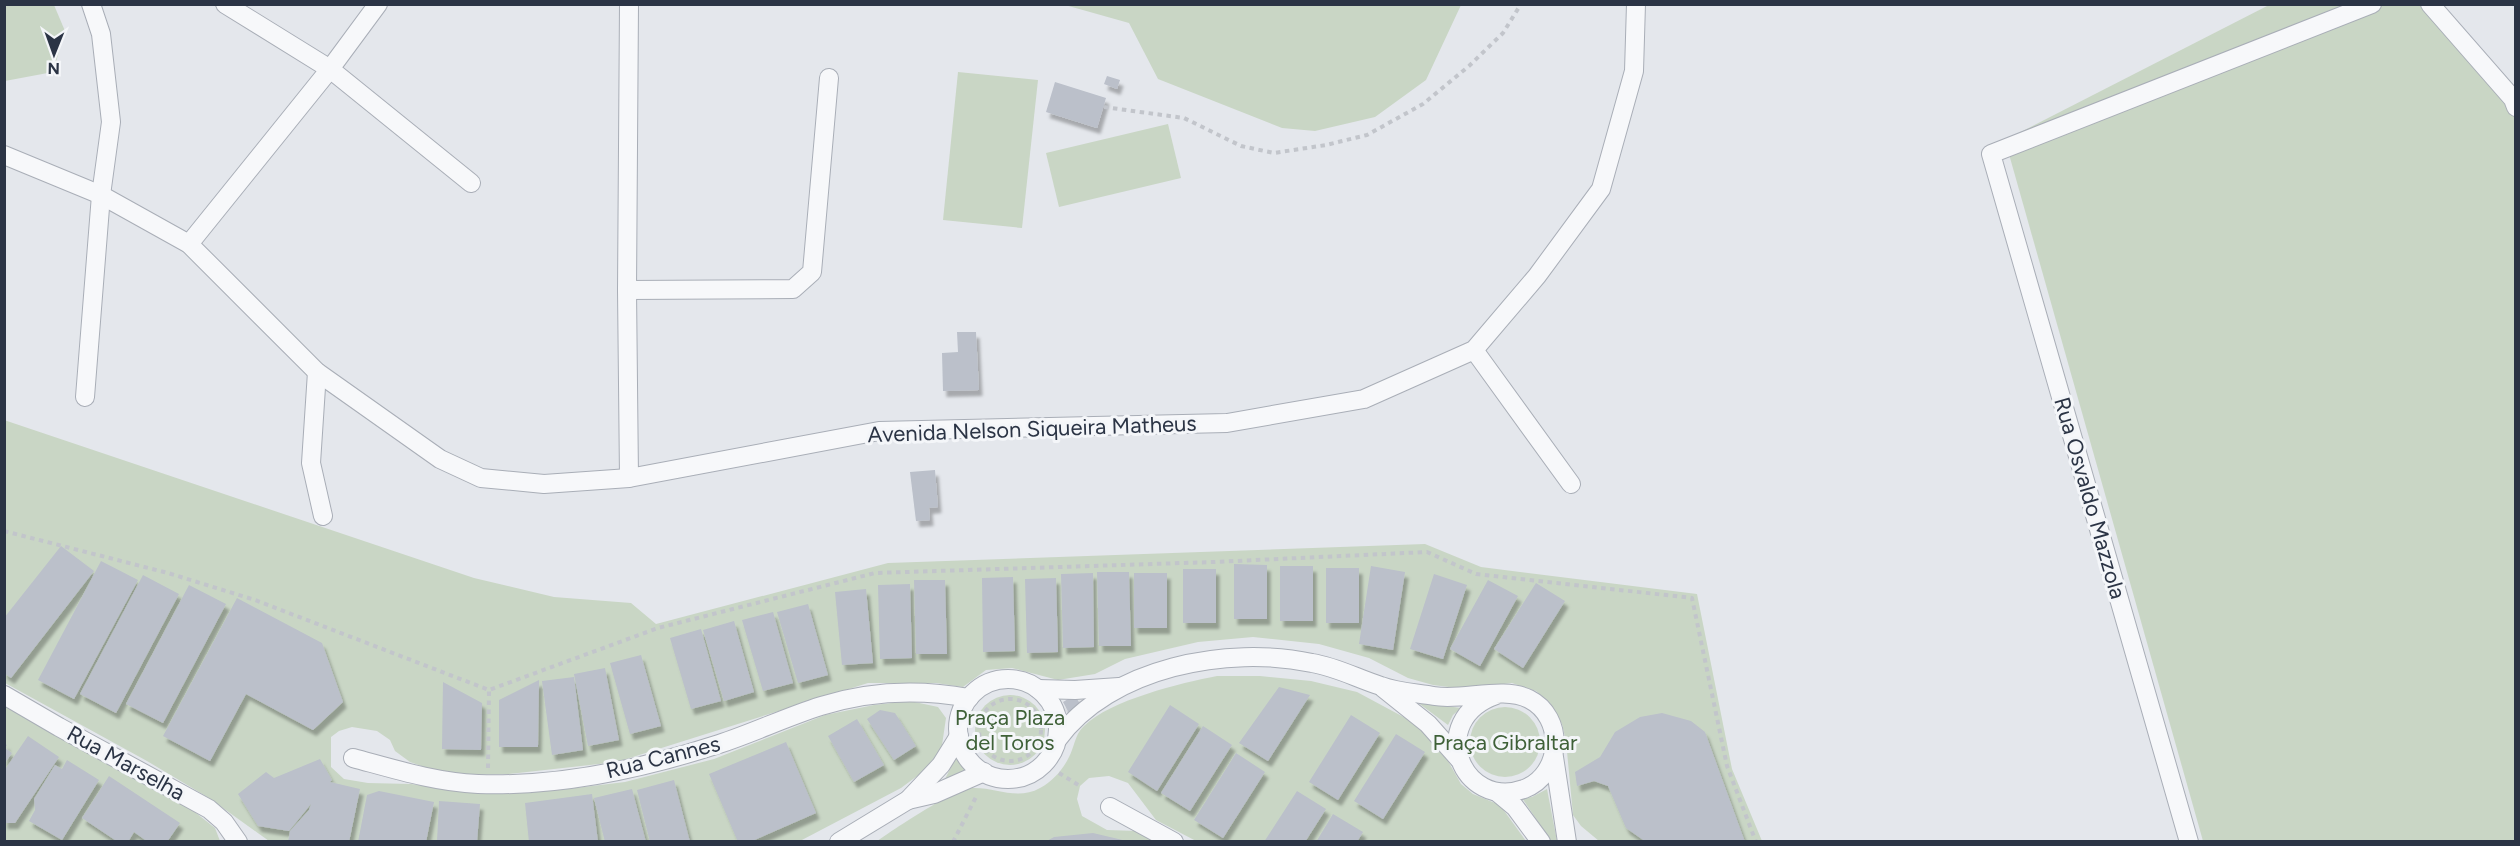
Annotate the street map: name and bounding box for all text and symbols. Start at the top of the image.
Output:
north arrow [24,24,84,84]
text: N [47,59,60,78]
street label: Rua Osvaldo Mazzola [2048,394,2132,602]
street label: Avenida Nelson Siqueira Matheus [867,410,1197,448]
park label: Praça Plaza del Toros [955,704,1065,756]
street label: Rua Marselha [62,720,190,806]
park label: Praça Gibraltar [1433,729,1578,756]
street label: Rua Cannes [603,730,723,784]

